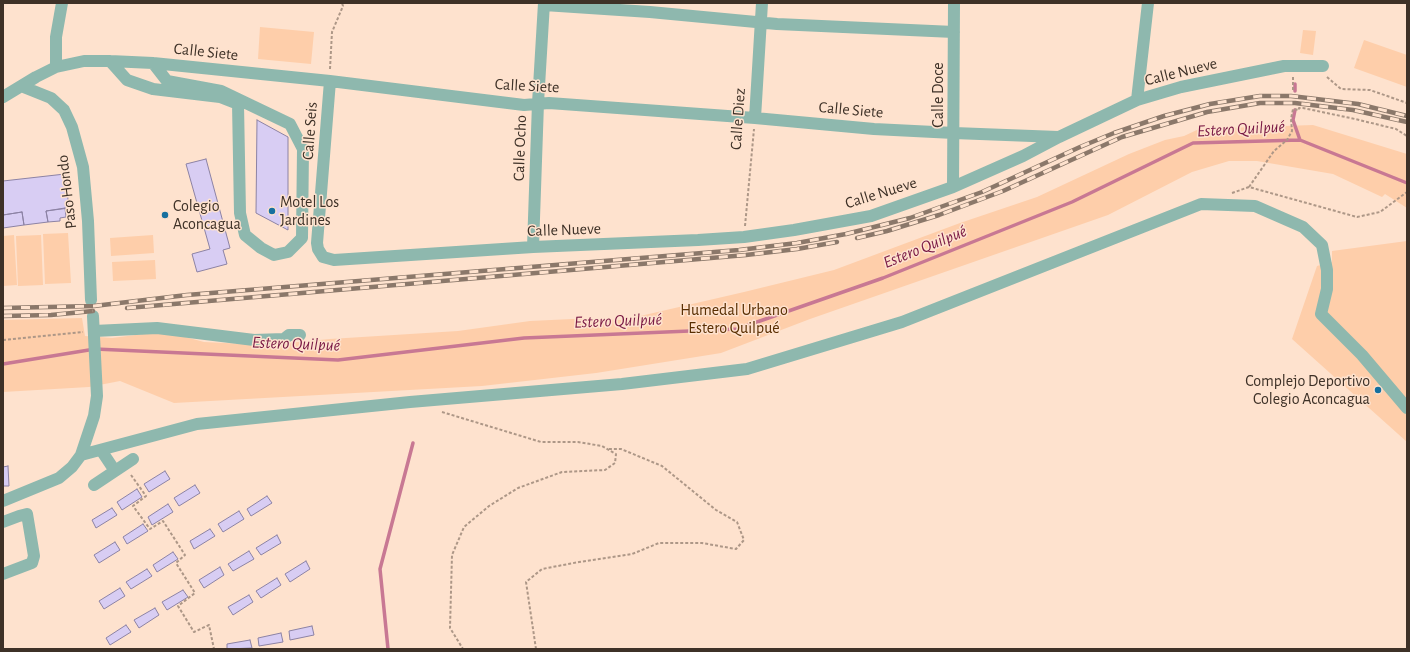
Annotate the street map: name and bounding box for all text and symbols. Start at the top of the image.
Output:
street label: Calle Siete [173,39,239,65]
street label: Calle Nueve [1143,54,1219,90]
street label: Calle Doce [928,62,948,128]
street label: Calle Siete [494,75,560,97]
street label: Calle Diez [726,88,750,150]
street label: Calle Siete [818,98,884,122]
street label: Calle Seis [298,101,322,161]
street label: Calle Ocho [509,115,531,181]
water label: Estero Quilpué [1196,117,1286,141]
street label: Paso Hondo [53,154,81,230]
street label: Calle Nueve [843,173,919,213]
place label: Motel Los Jardines [280,192,339,230]
place label: Colegio Aconcagua [173,196,241,234]
marker: Motel Los Jardines [267,206,277,216]
marker: Colegio Aconcagua [160,210,170,220]
street label: Calle Nueve [527,219,601,241]
water label: Estero Quilpué [880,221,970,273]
park label: Humedal Urbano Estero Quilpué [680,300,788,338]
water label: Estero Quilpué [574,309,662,333]
water label: Estero Quilpué [252,332,340,356]
place label: Complejo Deportivo Colegio Aconcagua [1245,371,1370,409]
marker: Complejo Deportivo Colegio Aconcagua [1373,385,1383,395]

